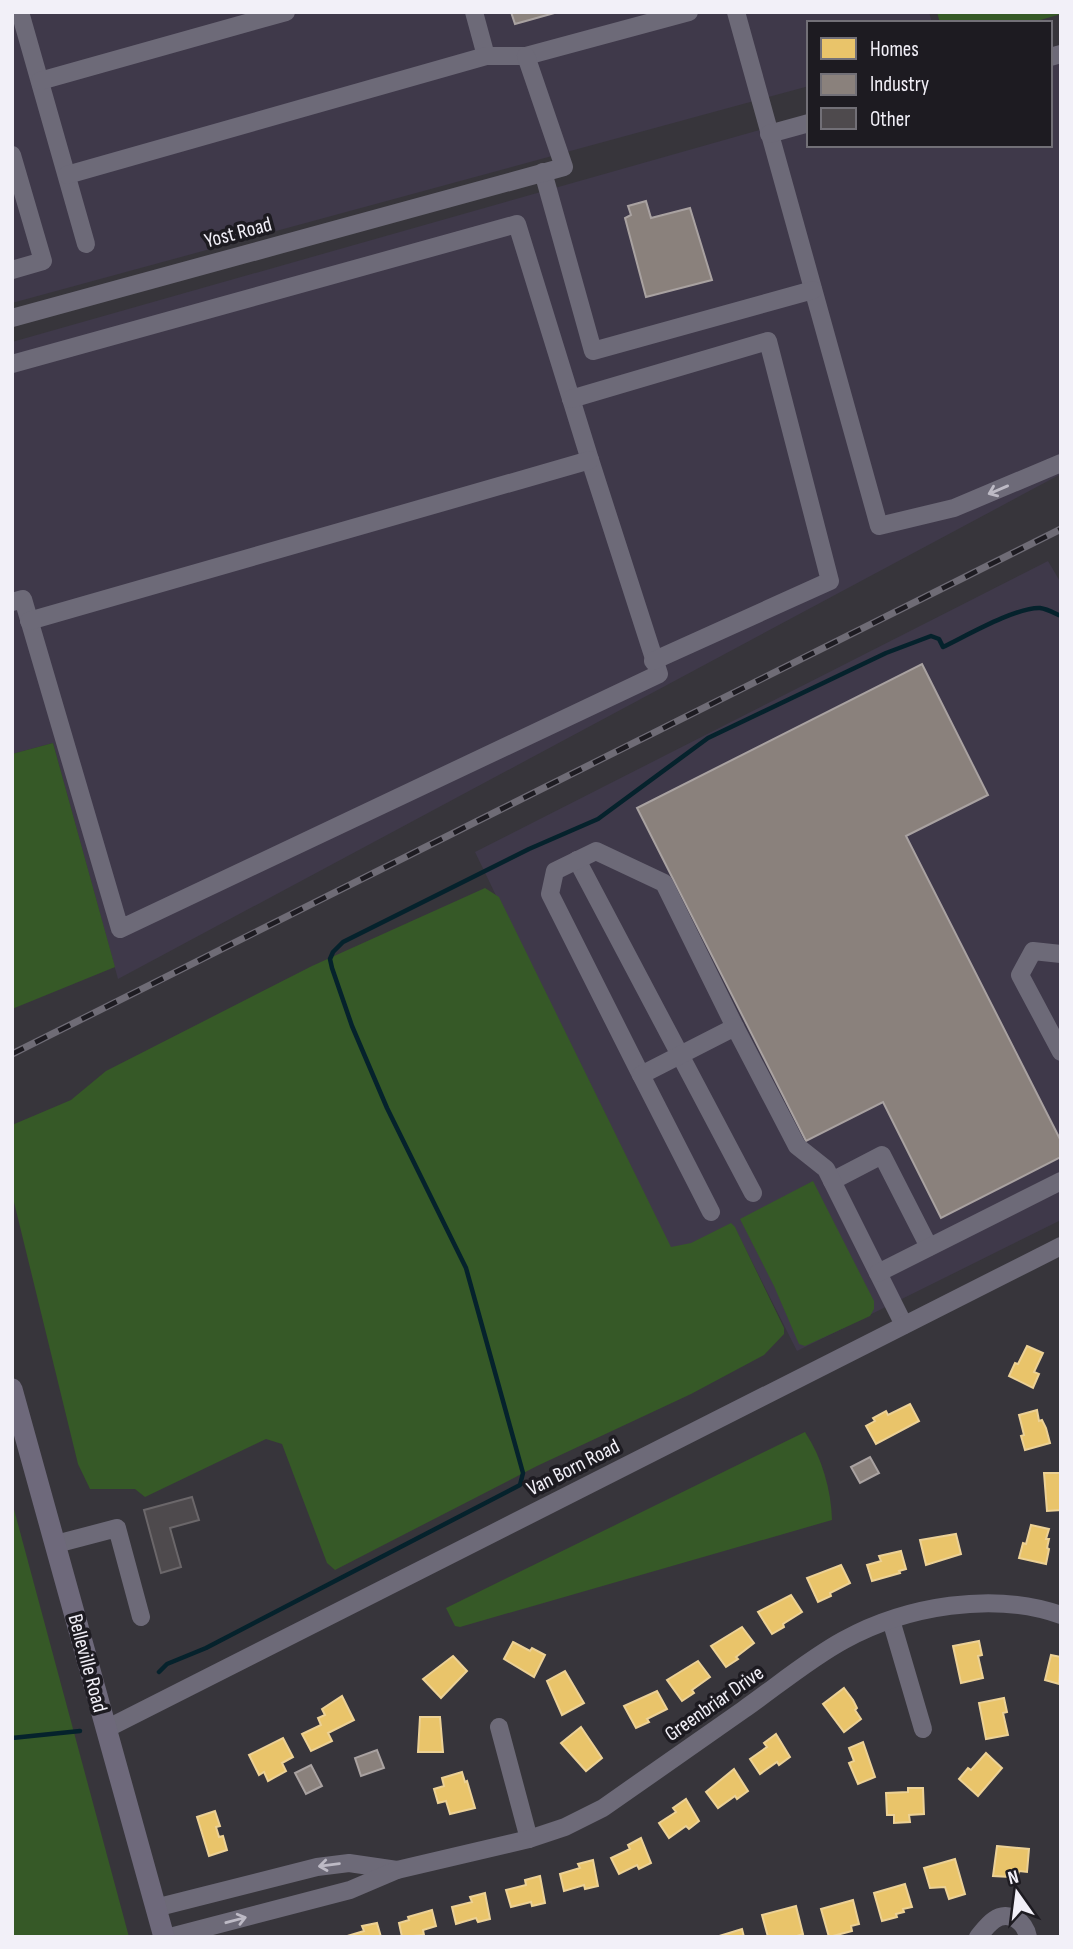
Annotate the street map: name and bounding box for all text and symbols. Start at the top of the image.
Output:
legend [807,21,1052,147]
text: Homes [870,37,919,62]
text: Industry [870,72,929,97]
text: Other [870,107,910,132]
street label: Yost Road [202,212,275,253]
one-way arrow [988,484,1009,497]
street label: Van Born Road [523,1433,624,1501]
street label: Belleville Road [62,1611,113,1715]
street label: Greenbriar Drive [660,1660,769,1747]
north arrow [982,1858,1052,1928]
one-way arrow [318,1859,341,1872]
text: N [1006,1866,1021,1890]
one-way arrow [224,1912,246,1925]

